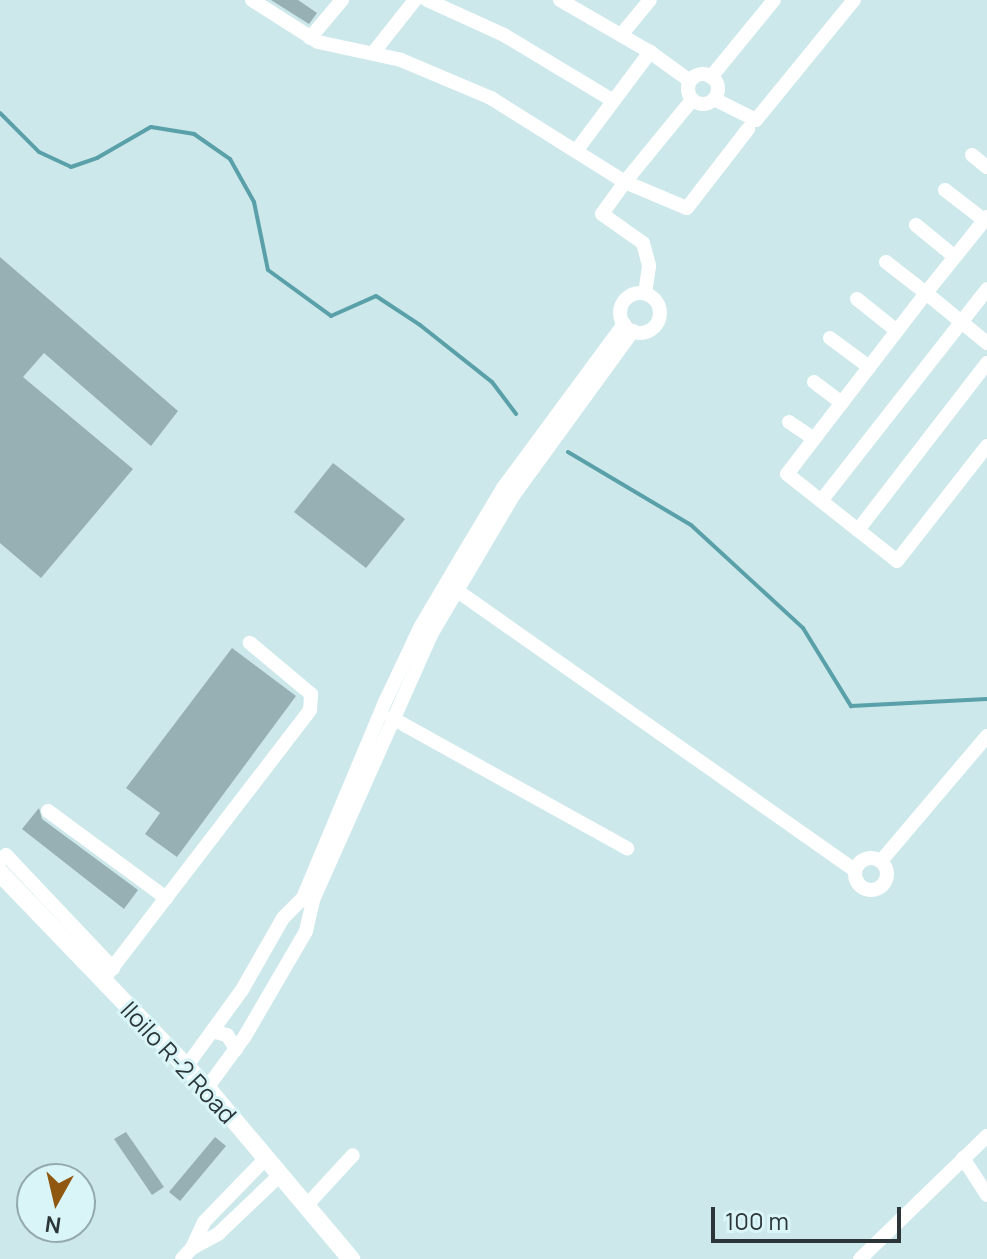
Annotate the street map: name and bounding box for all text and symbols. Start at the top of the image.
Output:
street label: Iloilo R-2 Road [115,995,243,1129]
north arrow [16,1163,96,1243]
scale bar [715,1191,905,1241]
text: 100 m [725,1204,789,1237]
text: N [43,1209,63,1241]

